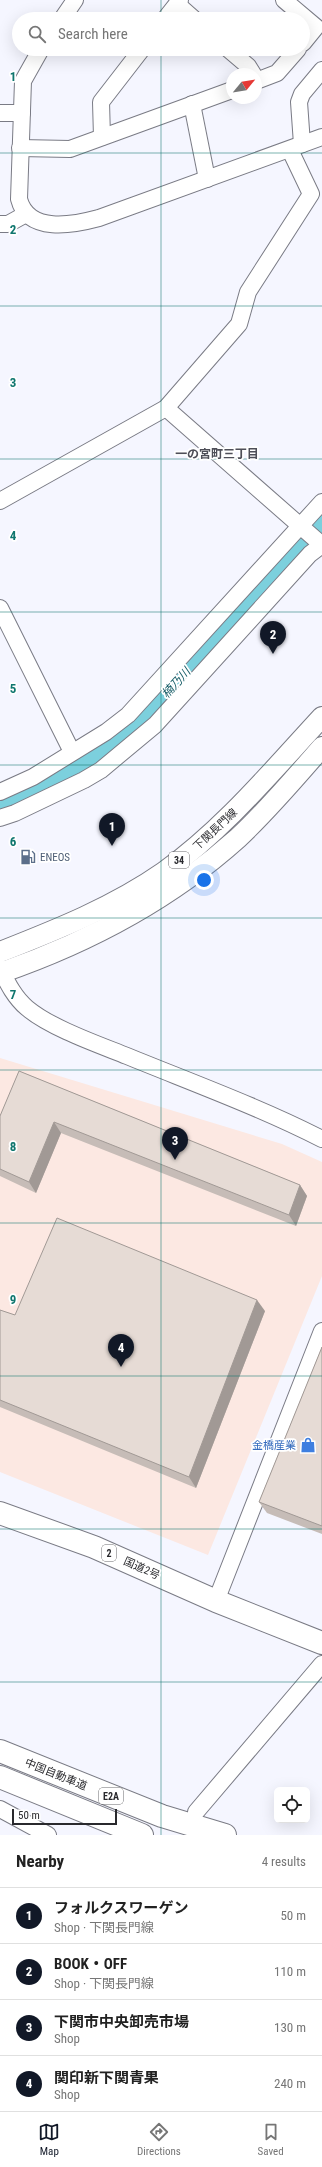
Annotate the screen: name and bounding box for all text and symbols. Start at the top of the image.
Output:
search box [12,12,310,56]
icon: search [26,23,48,45]
text: Search here [58,25,128,43]
north arrow [226,68,262,104]
text: 1 [10,69,16,84]
text: 2 [10,222,17,237]
text: 3 [10,375,16,390]
district label: 一の宮町三丁目 [175,447,259,461]
text: 4 [10,528,17,543]
pin: 2 [260,621,286,654]
water label: 楠乃川 [159,663,195,701]
text: 5 [10,681,17,696]
street label: 下関長門線 [191,806,240,853]
pin: 1 [99,813,125,846]
text: 6 [10,834,17,849]
fuel station icon: ENEOS [19,848,37,866]
place label: ENEOS [40,851,70,864]
road number: 34 [169,852,189,868]
your location [194,870,214,890]
text: 7 [10,987,17,1002]
pin: 3 [162,1127,188,1160]
text: 8 [10,1139,16,1154]
text: 9 [10,1292,16,1307]
pin: 4 [108,1334,134,1367]
shop icon: 金橋産業 [299,1436,317,1454]
place label: 金橋産業 [252,1439,296,1452]
road number: 2 [102,1545,116,1561]
street label: 国道2号 [122,1555,162,1582]
street label: 中国自動車道 [23,1756,89,1793]
map controls [274,1787,310,1823]
button: locate [274,1787,310,1823]
road number: E2A [99,1788,123,1804]
scale bar [12,1807,117,1826]
text: 50 m [18,1809,40,1822]
text: Nearby [16,1851,64,1871]
text: 4 results [262,1854,306,1869]
text: フォルクスワーゲン [54,1899,189,1917]
text: 1 [26,1908,32,1923]
text: 50 m [280,1908,306,1923]
text: Shop · 下関長門線 [54,1920,154,1935]
text: BOOK・OFF [54,1955,127,1973]
text: 2 [26,1964,32,1979]
text: 110 m [274,1964,306,1979]
text: Shop · 下関長門線 [54,1976,154,1991]
text: 下関市中央卸売市場 [54,2013,189,2031]
text: 3 [26,2020,32,2035]
text: 130 m [274,2020,306,2035]
text: Shop [54,2031,80,2046]
text: 関印新下関青果 [54,2069,159,2087]
text: 4 [26,2076,32,2091]
text: 240 m [274,2076,306,2091]
text: Shop [54,2087,80,2102]
tab: Map [38,2121,60,2158]
tab: Directions [137,2121,181,2158]
tab: Saved [258,2121,284,2158]

